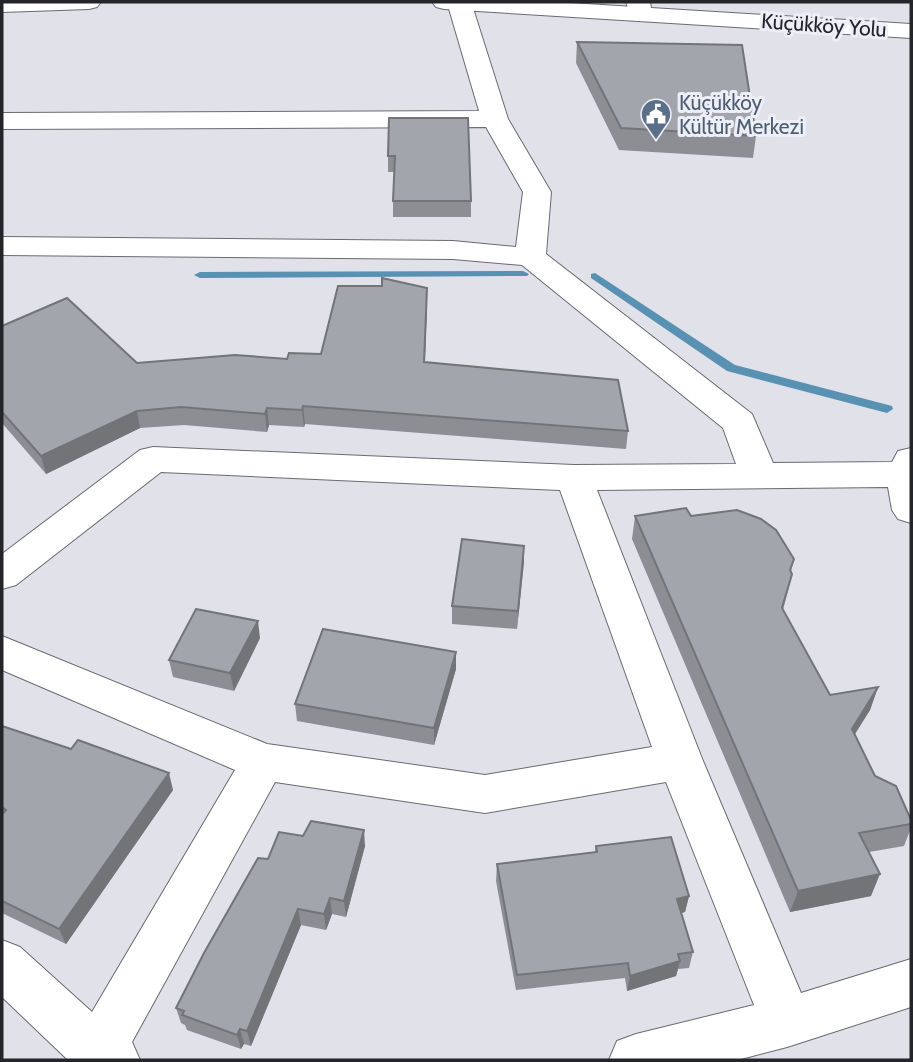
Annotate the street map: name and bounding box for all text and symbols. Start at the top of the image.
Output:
street label: Küçükköy Yolu [760,8,888,42]
place label: Küçükköy Kültür Merkezi [679,90,804,139]
public building icon: Küçükköy Kültür Merkezi [639,97,673,141]

